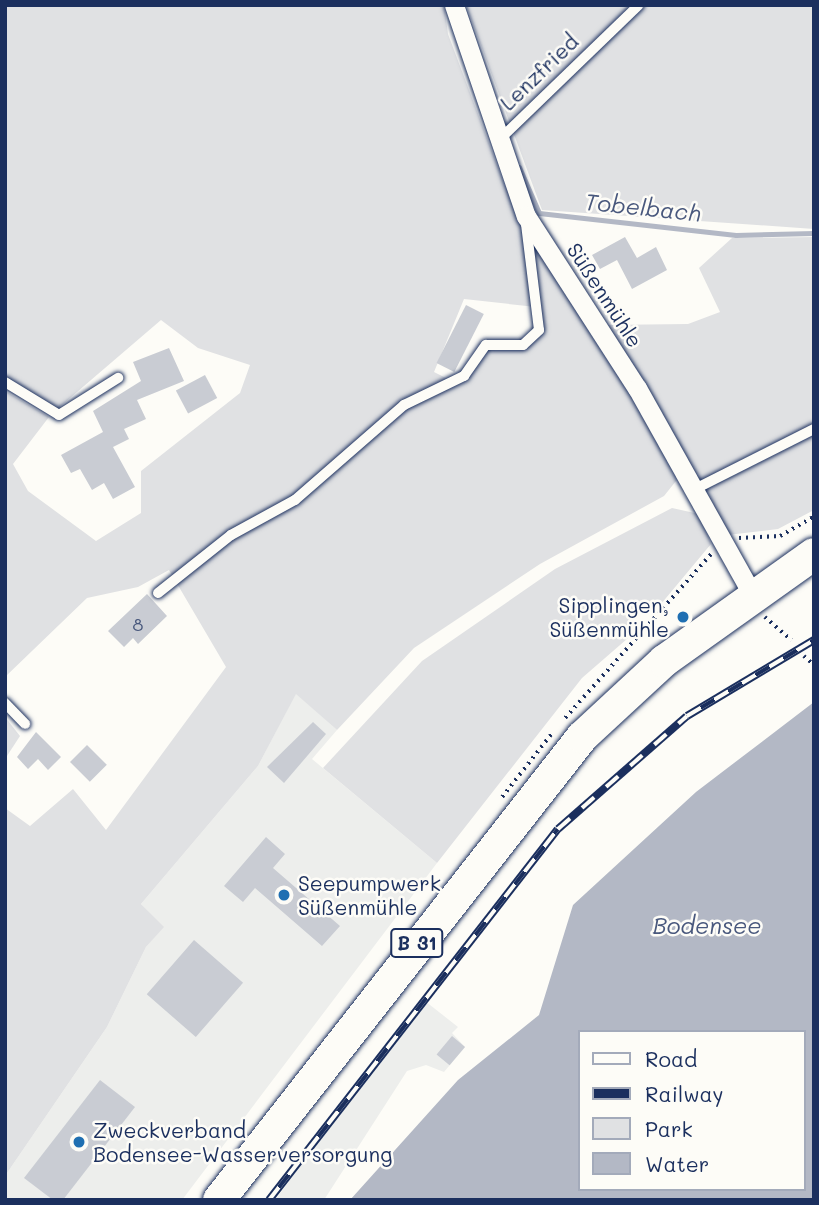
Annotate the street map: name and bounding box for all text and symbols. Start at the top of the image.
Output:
street label: Lenzfried [495,29,583,115]
water label: Tobelbach [584,187,702,227]
street label: Süßenmühle [562,238,648,352]
place label: Sipplingen, Süßenmühle [549,592,669,642]
marker: Sipplingen, Süßenmühle [675,609,691,625]
house number: 8 [133,613,143,635]
place label: Seepumpwerk Süßenmühle [298,870,441,920]
marker: Seepumpwerk Süßenmühle [276,887,292,903]
water label: Bodensee [652,911,762,939]
road number: B 31 [389,928,445,959]
legend [578,1030,805,1191]
text: Road [645,1045,697,1072]
text: Railway [645,1080,724,1107]
text: Park [645,1115,693,1142]
place label: Zweckverband Bodensee-Wasserversorgung [93,1117,392,1167]
marker: Zweckverband Bodensee-Wasserversorgung [71,1134,87,1150]
text: Water [645,1150,709,1177]

